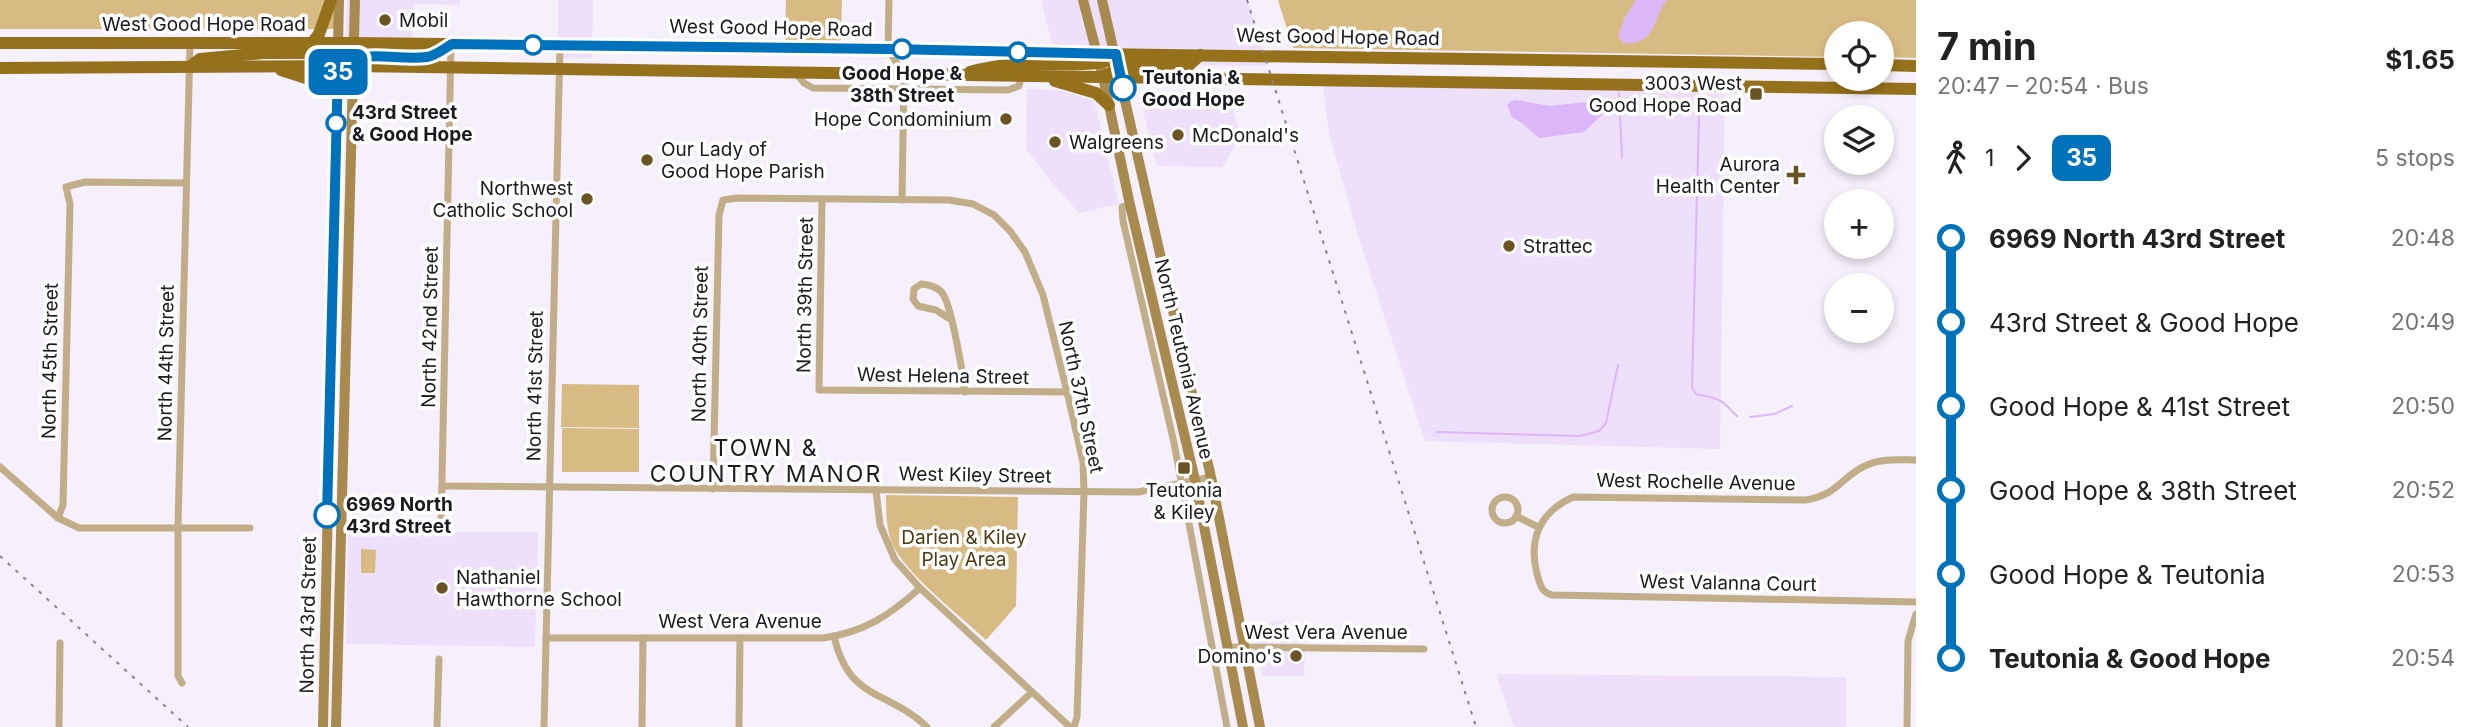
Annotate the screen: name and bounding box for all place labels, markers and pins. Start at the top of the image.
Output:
place label: Mobil [399,9,448,32]
marker: Mobil [377,12,393,28]
unlabelled marker [523,35,543,55]
marker: Good Hope & 38th Street [892,39,912,59]
unlabelled marker [1008,42,1028,62]
place label: Good Hope & 38th Street [842,62,962,107]
place label: Teutonia & Good Hope [1142,66,1245,111]
place label: 3003 West Good Hope Road [1589,72,1742,117]
marker: Teutonia & Good Hope [1110,75,1136,101]
marker: 3003 West Good Hope Road [1748,86,1764,102]
place label: 43rd Street & Good Hope [352,101,472,146]
place label: Hope Condominium [814,108,992,131]
marker: Hope Condominium [998,111,1014,127]
marker: 43rd Street & Good Hope [326,113,346,133]
place label: McDonald's [1192,124,1299,147]
marker: McDonald's [1170,127,1186,143]
place label: Walgreens [1069,131,1164,154]
marker: Walgreens [1047,134,1063,150]
place label: Our Lady of Good Hope Parish [661,138,825,183]
marker: Our Lady of Good Hope Parish [639,152,655,168]
place label: Aurora Health Center [1656,153,1780,198]
marker: Aurora Health Center [1786,165,1806,185]
place label: Northwest Catholic School [433,177,573,222]
marker: Northwest Catholic School [579,191,595,207]
place label: Strattec [1523,235,1593,258]
marker: Strattec [1501,238,1517,254]
marker: Teutonia & Kiley [1176,460,1192,476]
place label: Teutonia & Kiley [1145,479,1223,524]
place label: 6969 North 43rd Street [346,493,453,538]
marker: 6969 North 43rd Street [314,502,340,528]
place label: Nathaniel Hawthorne School [456,566,622,611]
marker: Nathaniel Hawthorne School [434,580,450,596]
place label: Domino's [1198,645,1282,668]
marker: Domino's [1288,648,1304,664]

